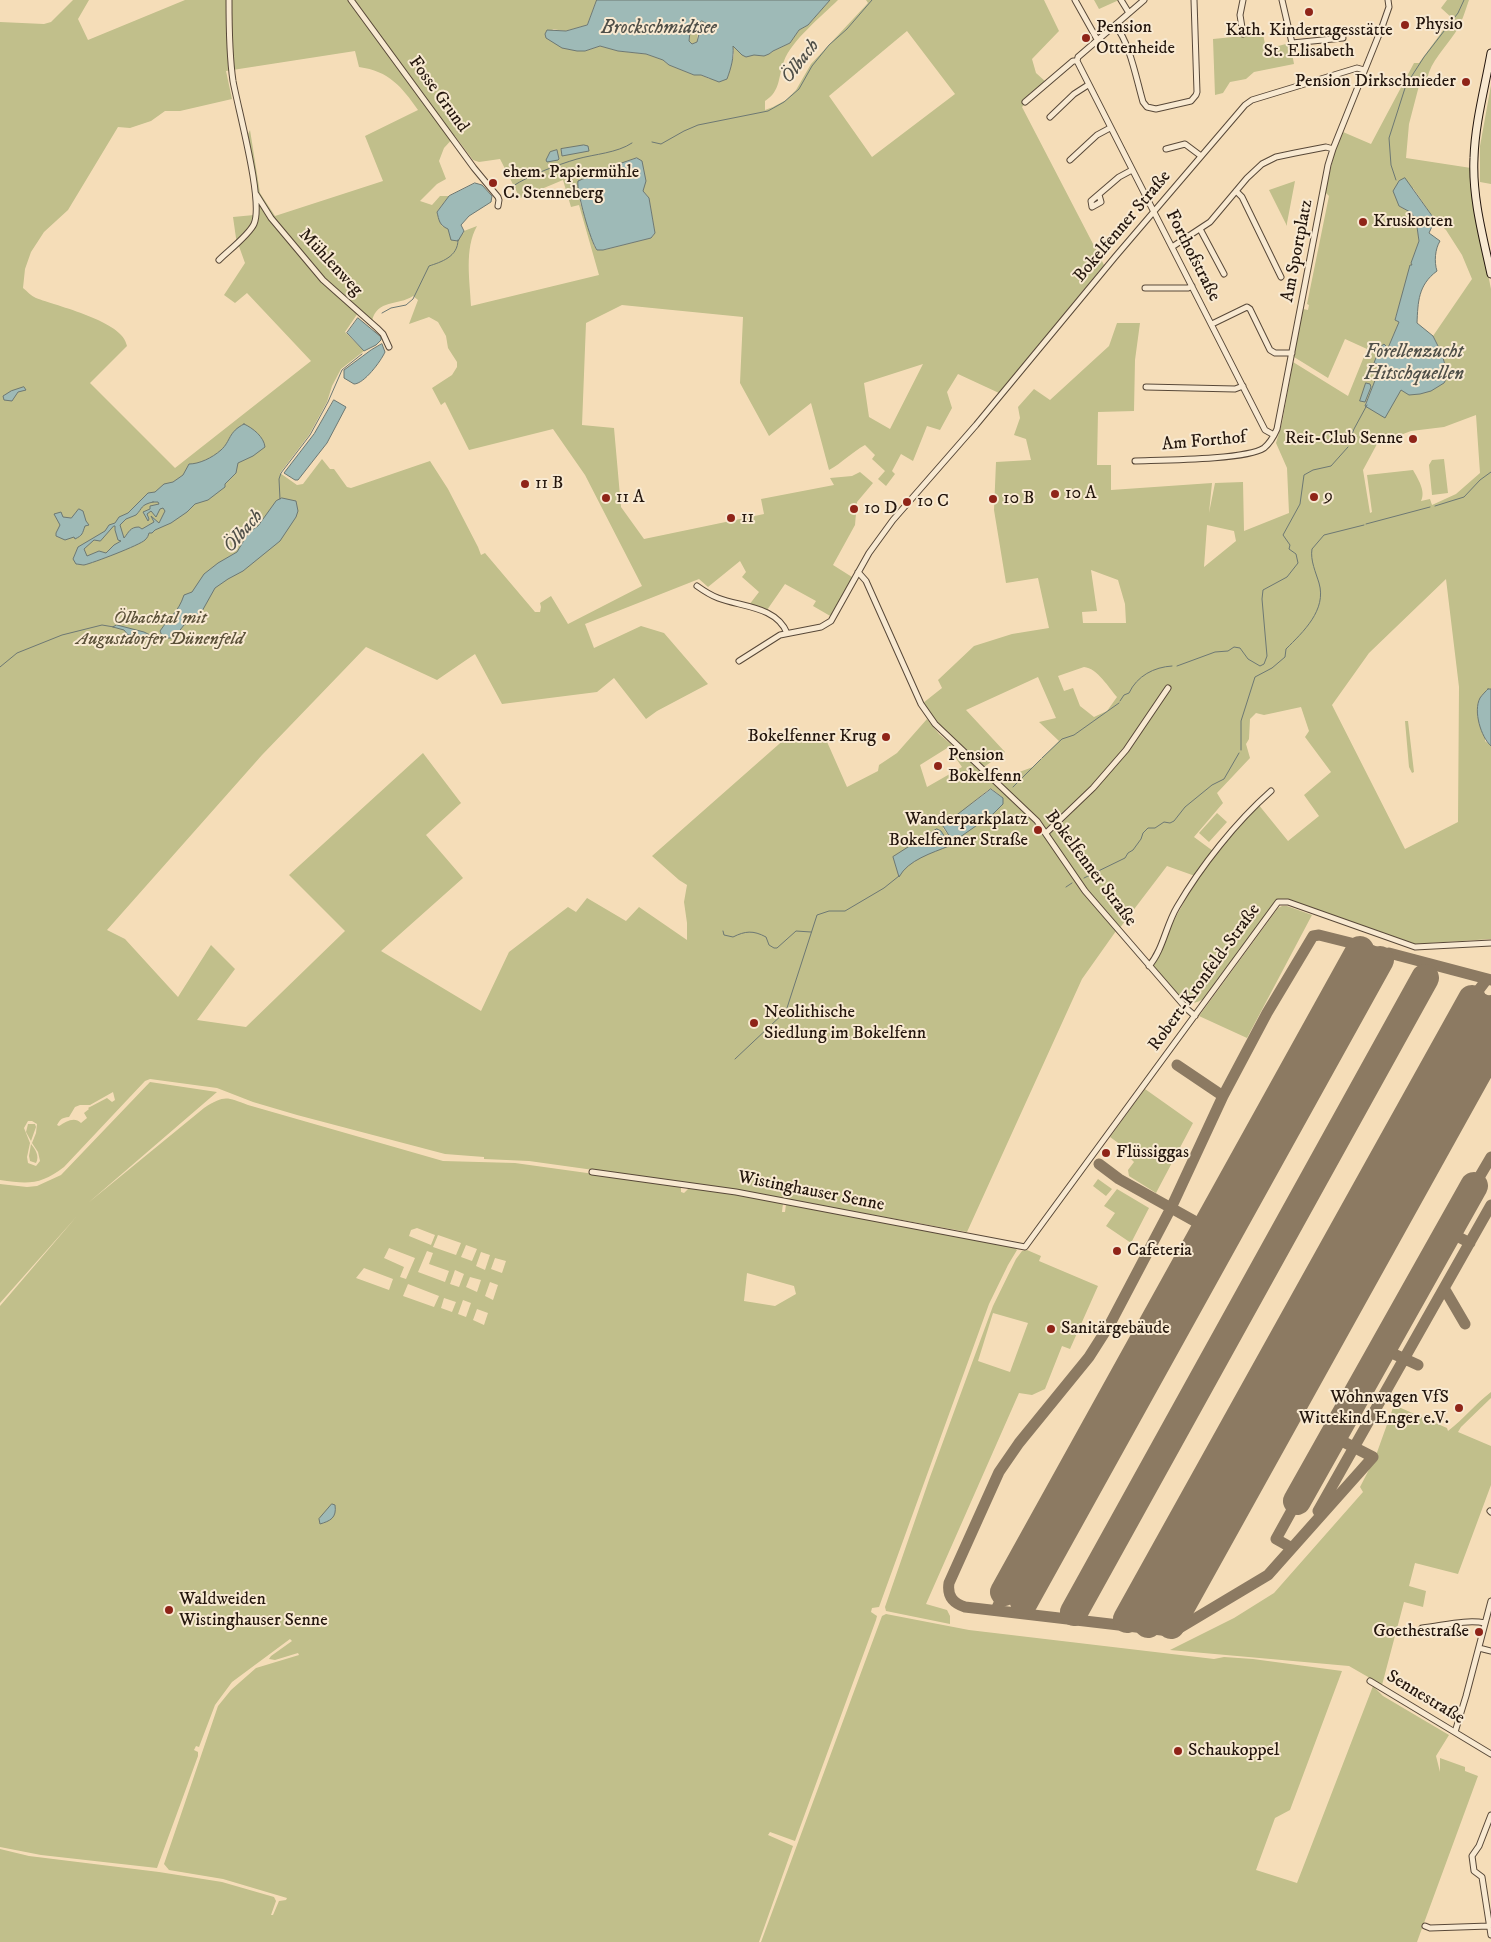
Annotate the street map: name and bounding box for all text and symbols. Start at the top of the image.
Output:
marker: Kath. Kindertagesstätte St. Elisabeth [1303,6,1315,18]
place label: Physio [1415,14,1463,36]
place label: Pension Ottenheide [1096,17,1175,59]
water label: Brockschmidtsee [601,18,717,40]
marker: Physio [1399,19,1411,31]
place label: Kath. Kindertagesstätte St. Elisabeth [1225,20,1393,62]
marker: Pension Ottenheide [1080,32,1092,44]
water label: Ölbach [777,35,825,89]
street label: Fosse Grund [403,53,473,137]
place label: Pension Dirkschnieder [1295,71,1456,93]
marker: Pension Dirkschnieder [1460,76,1472,88]
place label: ehem. Papiermühle C. Stenneberg [503,162,639,204]
street label: Bokelfenner Straße [1070,167,1176,287]
marker: ehem. Papiermühle C. Stenneberg [487,177,499,189]
street label: Am Sportplatz [1277,198,1319,304]
street label: Forthofstraße [1160,207,1224,305]
place label: Kruskotten [1373,211,1453,233]
marker: Kruskotten [1357,216,1369,228]
street label: Mühlenweg [293,225,367,301]
water label: Forellenzucht Hitschquellen [1364,342,1464,386]
street label: Am Forthof [1161,428,1247,456]
place label: Reit-Club Senne [1285,428,1403,450]
marker: Reit-Club Senne [1407,433,1419,445]
place label: 11 B [535,473,563,495]
marker: 11 B [519,478,531,490]
place label: 10 A [1065,483,1097,505]
place label: 9 [1324,486,1333,508]
place label: 11 A [616,487,645,509]
place label: 10 B [1003,488,1034,510]
marker: 10 A [1049,488,1061,500]
place label: 10 C [917,491,949,513]
marker: 9 [1308,491,1320,503]
marker: 11 A [600,492,612,504]
marker: 10 B [987,493,999,505]
marker: 10 C [901,496,913,508]
place label: 10 D [864,498,898,520]
marker: 10 D [848,503,860,515]
water label: Ölbach [219,506,269,558]
place label: 11 [741,507,754,529]
marker: 11 [725,512,737,524]
park label: Ölbachtal mit Augustdorfer Dünenfeld [76,608,244,650]
place label: Bokelfenner Krug [748,726,876,748]
marker: Bokelfenner Krug [880,731,892,743]
place label: Pension Bokelfenn [948,745,1022,788]
marker: Pension Bokelfenn [932,760,944,772]
street label: Bokelfenner Straße [1039,807,1141,931]
place label: Wanderparkplatz Bokelfenner Straße [889,809,1028,852]
marker: Wanderparkplatz Bokelfenner Straße [1032,824,1044,836]
street label: Robert-Kronfeld-Straße [1144,900,1266,1056]
place label: Neolithische Siedlung im Bokelfenn [764,1002,926,1044]
marker: Neolithische Siedlung im Bokelfenn [748,1017,760,1029]
place label: Flüssiggas [1116,1142,1189,1164]
marker: Flüssiggas [1100,1147,1112,1159]
street label: Wistinghauser Senne [736,1167,886,1217]
place label: Cafeteria [1127,1240,1192,1262]
marker: Cafeteria [1111,1245,1123,1257]
place label: Sanitärgebäude [1061,1318,1170,1340]
marker: Sanitärgebäude [1045,1323,1057,1335]
place label: Wohnwagen VfS Wittekind Enger e.V. [1299,1387,1449,1430]
marker: Wohnwagen VfS Wittekind Enger e.V. [1453,1402,1465,1414]
place label: Waldweiden Wistinghauser Senne [179,1589,328,1632]
marker: Waldweiden Wistinghauser Senne [163,1604,175,1616]
place label: Goethestraße [1373,1621,1469,1643]
marker: Goethestraße [1473,1626,1485,1638]
street label: Sennestraße [1382,1666,1468,1730]
place label: Schaukoppel [1188,1740,1279,1762]
marker: Schaukoppel [1172,1745,1184,1757]

